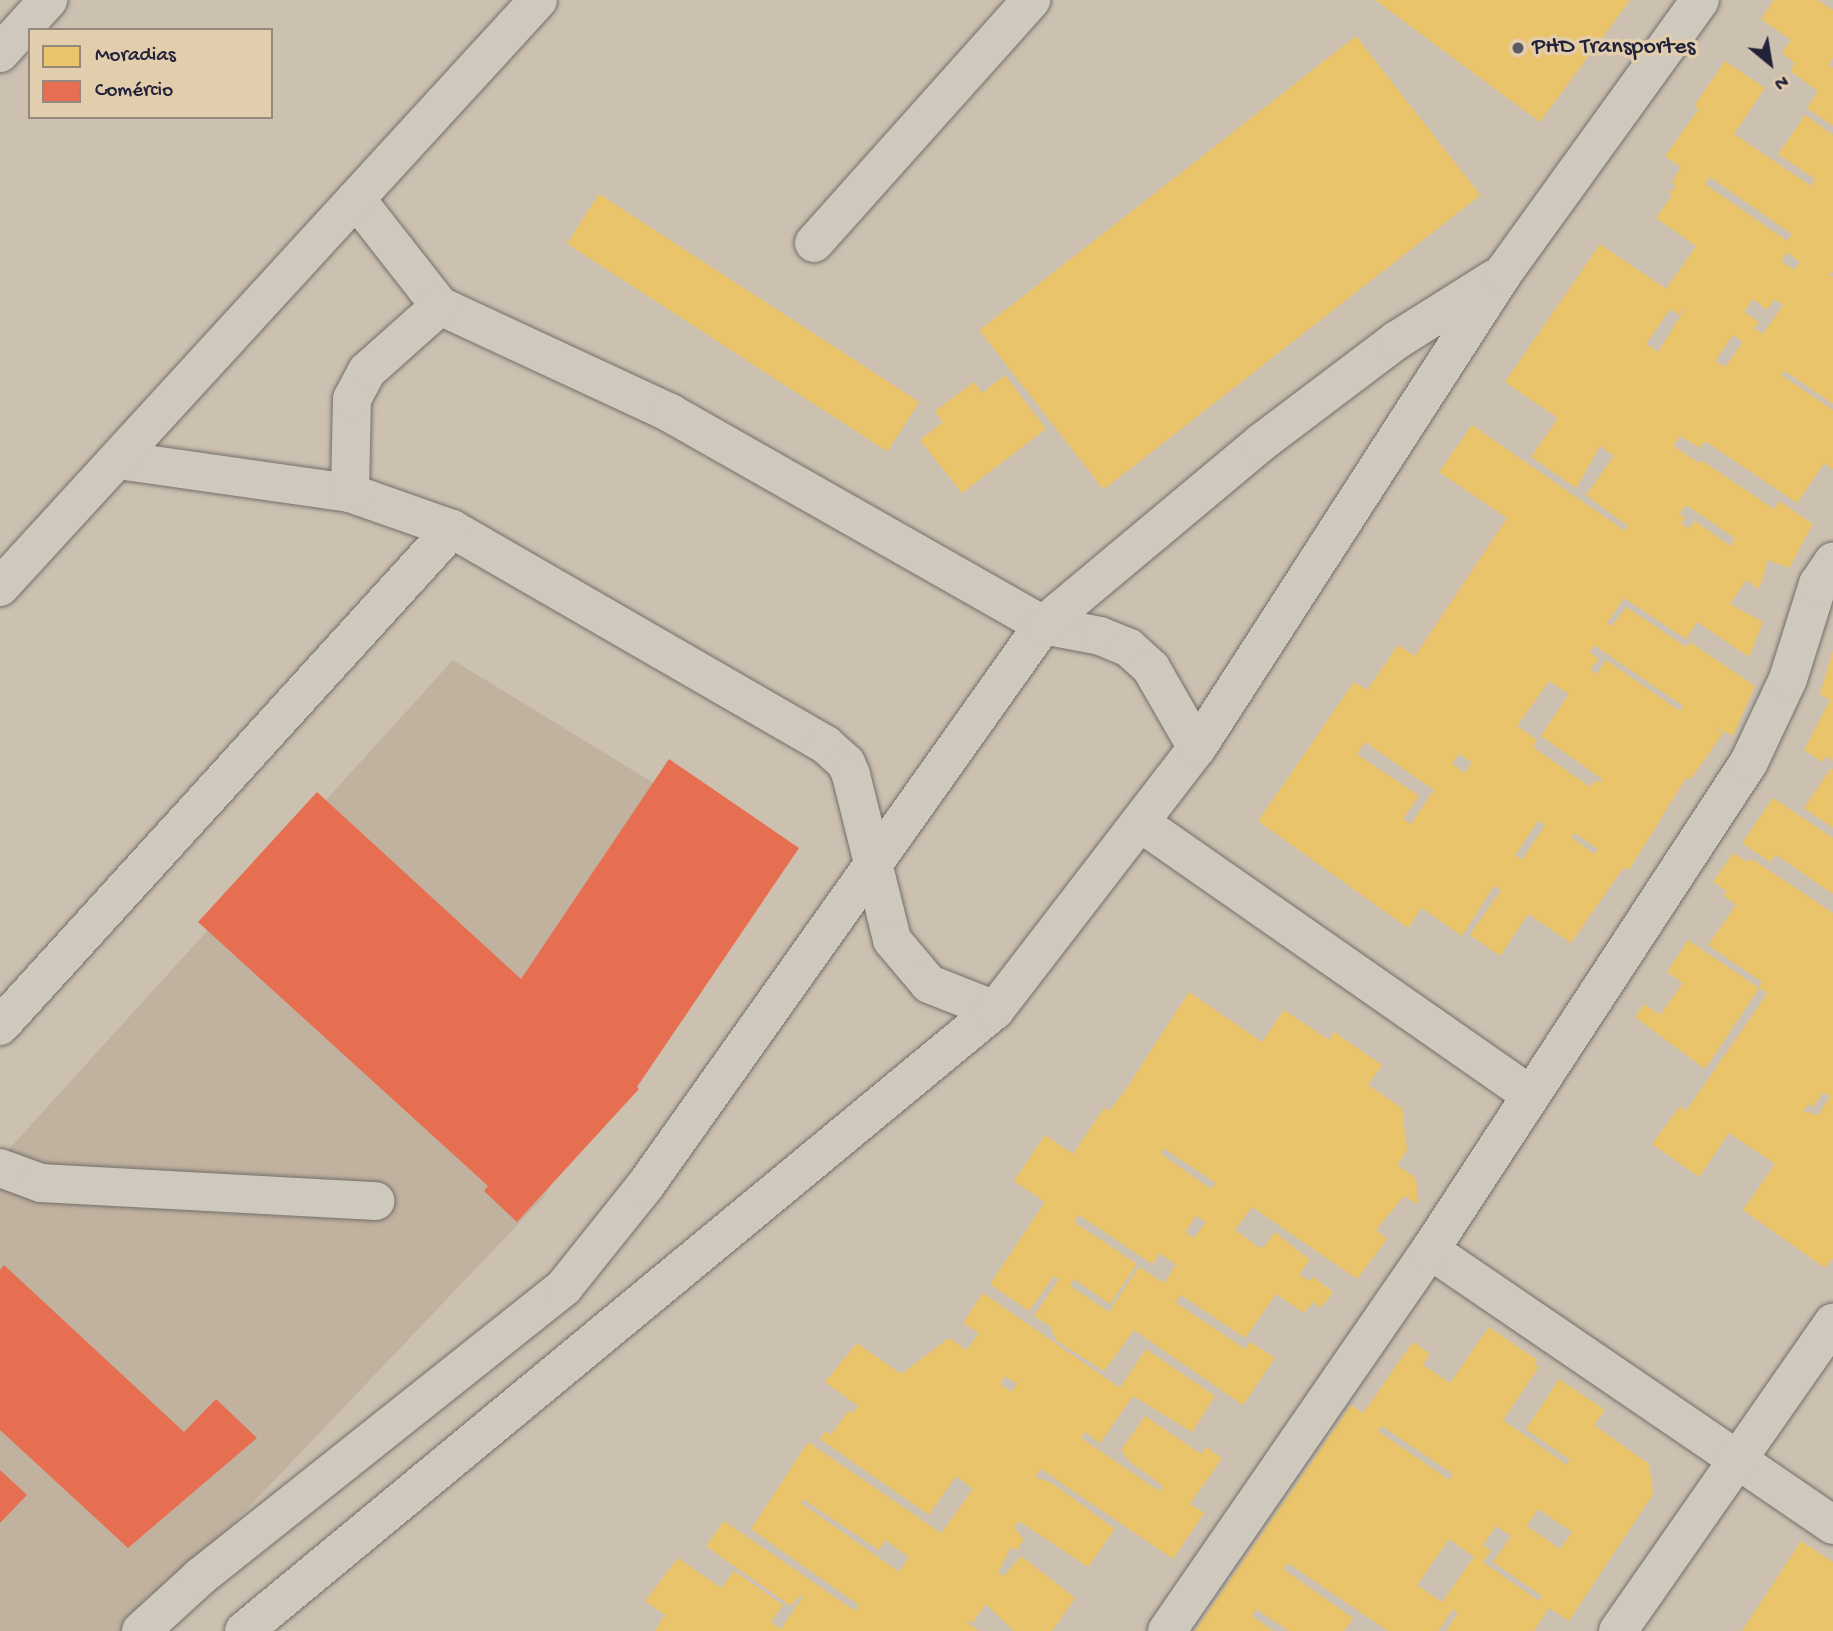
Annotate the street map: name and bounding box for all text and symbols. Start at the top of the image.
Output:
legend [28,28,273,119]
north arrow [1735,28,1805,98]
place label: PHD Transportes [1532,34,1695,62]
marker: PHD Transportes [1510,40,1526,56]
text: Moradias [95,44,176,69]
text: N [1770,69,1792,95]
text: Comércio [95,79,173,104]

